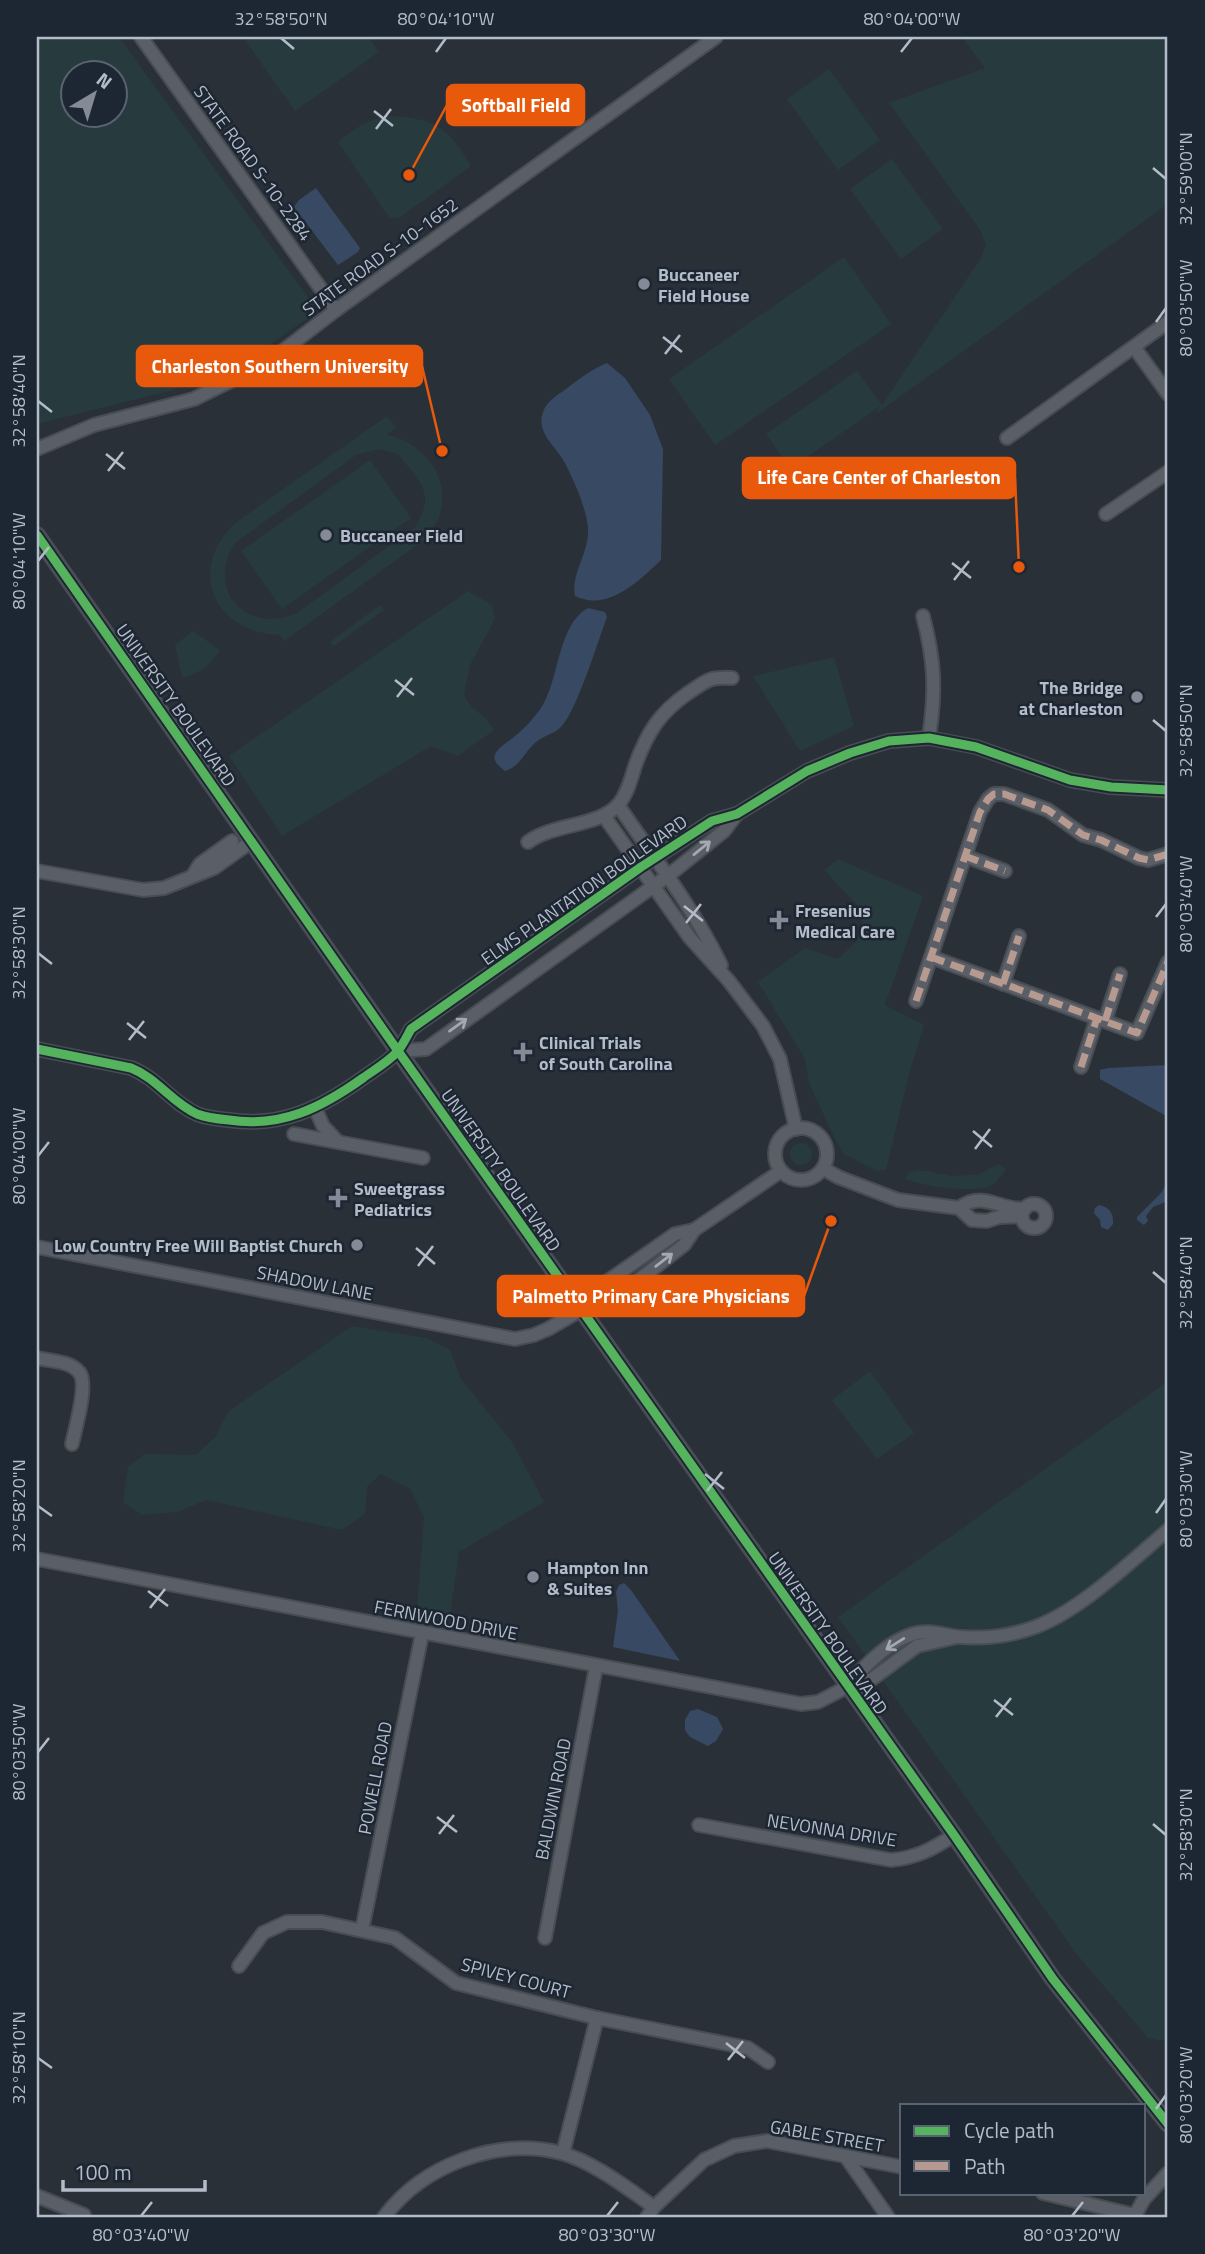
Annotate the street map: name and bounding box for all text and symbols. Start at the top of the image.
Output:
text: 32°58'50"N [234,5,328,32]
text: 80°04'10"W [398,5,495,32]
text: 80°04'00"W [864,5,961,32]
north arrow [60,60,130,130]
text: N [91,65,119,96]
street label: STATE ROAD S-10-2284 [187,80,319,246]
callout: Softball Field [447,85,584,125]
text: Softball Field [462,90,570,119]
text: 32°59'00"N [1172,132,1199,226]
street label: STATE ROAD S-10-1652 [297,191,463,323]
text: 80°03'50"W [1172,259,1199,356]
place label: Buccaneer Field House [658,261,749,309]
marker: Buccaneer Field House [636,276,652,292]
callout: Charleston Southern University [137,346,422,386]
text: Charleston Southern University [151,351,409,380]
text: 32°58'40"N [5,354,32,448]
callout: Life Care Center of Charleston [743,458,1015,498]
text: Life Care Center of Charleston [757,462,1001,491]
text: 80°04'10"W [5,512,32,609]
place label: Buccaneer Field [340,522,463,549]
marker: Buccaneer Field [318,527,334,543]
street label: UNIVERSITY BOULEVARD [109,618,243,792]
place label: The Bridge at Charleston [1019,674,1123,722]
text: 32°58'50"N [1172,684,1199,778]
marker: The Bridge at Charleston [1129,689,1145,705]
street label: ELMS PLANTATION BOULEVARD [475,808,693,972]
one-way arrow [692,841,710,856]
text: 80°03'40"W [1172,855,1199,952]
place label: Fresenius Medical Care [795,897,895,945]
text: 32°58'30"N [5,906,32,1000]
marker: Fresenius Medical Care [769,910,789,930]
one-way arrow [448,1018,467,1033]
place label: Clinical Trials of South Carolina [539,1029,673,1077]
marker: Clinical Trials of South Carolina [513,1042,533,1062]
street label: UNIVERSITY BOULEVARD [434,1083,568,1257]
text: 80°04'00"W [5,1107,32,1204]
place label: Sweetgrass Pediatrics [354,1175,445,1223]
marker: Sweetgrass Pediatrics [328,1188,348,1208]
place label: Low Country Free Will Baptist Church [54,1232,343,1259]
text: 32°58'40"N [1172,1236,1199,1330]
marker: Low Country Free Will Baptist Church [349,1237,365,1253]
one-way arrow [654,1253,673,1268]
street label: SHADOW LANE [255,1259,375,1307]
callout: Palmetto Primary Care Physicians [498,1276,804,1316]
text: Palmetto Primary Care Physicians [512,1281,790,1310]
text: 80°03'30"W [1172,1450,1199,1547]
text: 32°58'20"N [5,1459,32,1553]
street label: UNIVERSITY BOULEVARD [761,1546,895,1720]
place label: Hampton Inn & Suites [547,1554,648,1602]
marker: Hampton Inn & Suites [525,1569,541,1585]
street label: FERNWOOD DRIVE [372,1593,520,1647]
one-way arrow [886,1636,905,1651]
text: 80°03'50"W [5,1703,32,1800]
street label: POWELL ROAD [351,1719,399,1837]
street label: BALDWIN ROAD [528,1736,578,1862]
text: 32°58'30"N [1172,1788,1199,1882]
street label: NEVONNA DRIVE [765,1806,899,1854]
street label: SPIVEY COURT [458,1950,574,2006]
text: 32°58'10"N [5,2011,32,2105]
text: 80°03'20"W [1172,2046,1199,2143]
legend [900,2104,1146,2194]
street label: GABLE STREET [768,2113,887,2159]
text: Cycle path [964,2114,1055,2146]
scale bar [63,2149,205,2193]
text: Path [964,2150,1006,2182]
text: 100 m [74,2156,131,2188]
text: 80°03'40"W [93,2221,190,2248]
text: 80°03'30"W [559,2221,656,2248]
text: 80°03'20"W [1024,2221,1121,2248]

